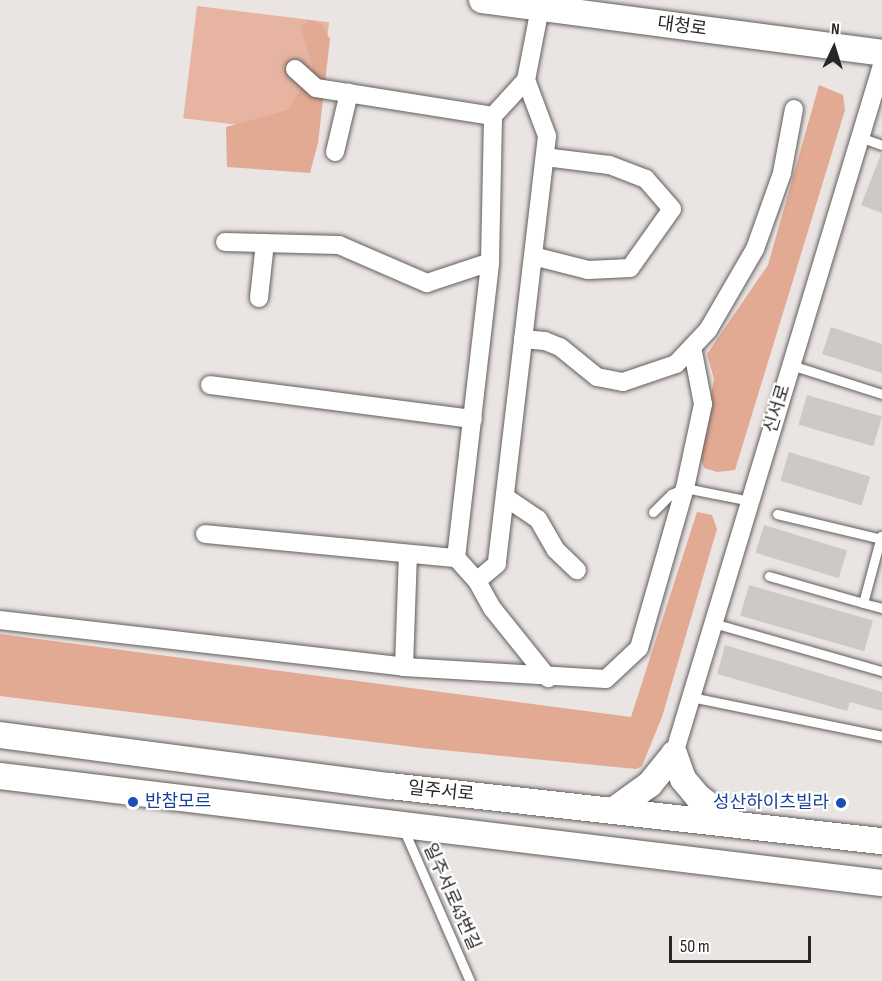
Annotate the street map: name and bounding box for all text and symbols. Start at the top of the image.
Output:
street label: 대청로 [656,13,708,41]
north arrow [804,18,864,78]
text: N [830,20,840,39]
street label: 신서로 [760,382,796,436]
street label: 일주서로 [407,778,475,806]
place label: 반참모르 [145,791,211,813]
place label: 성산하이츠빌라 [713,792,829,814]
marker: 반참모르 [126,795,140,809]
marker: 성산하이츠빌라 [834,796,848,810]
street label: 일주서로43번길 [418,840,484,954]
scale bar [672,924,814,962]
text: 50 m [680,936,710,957]

